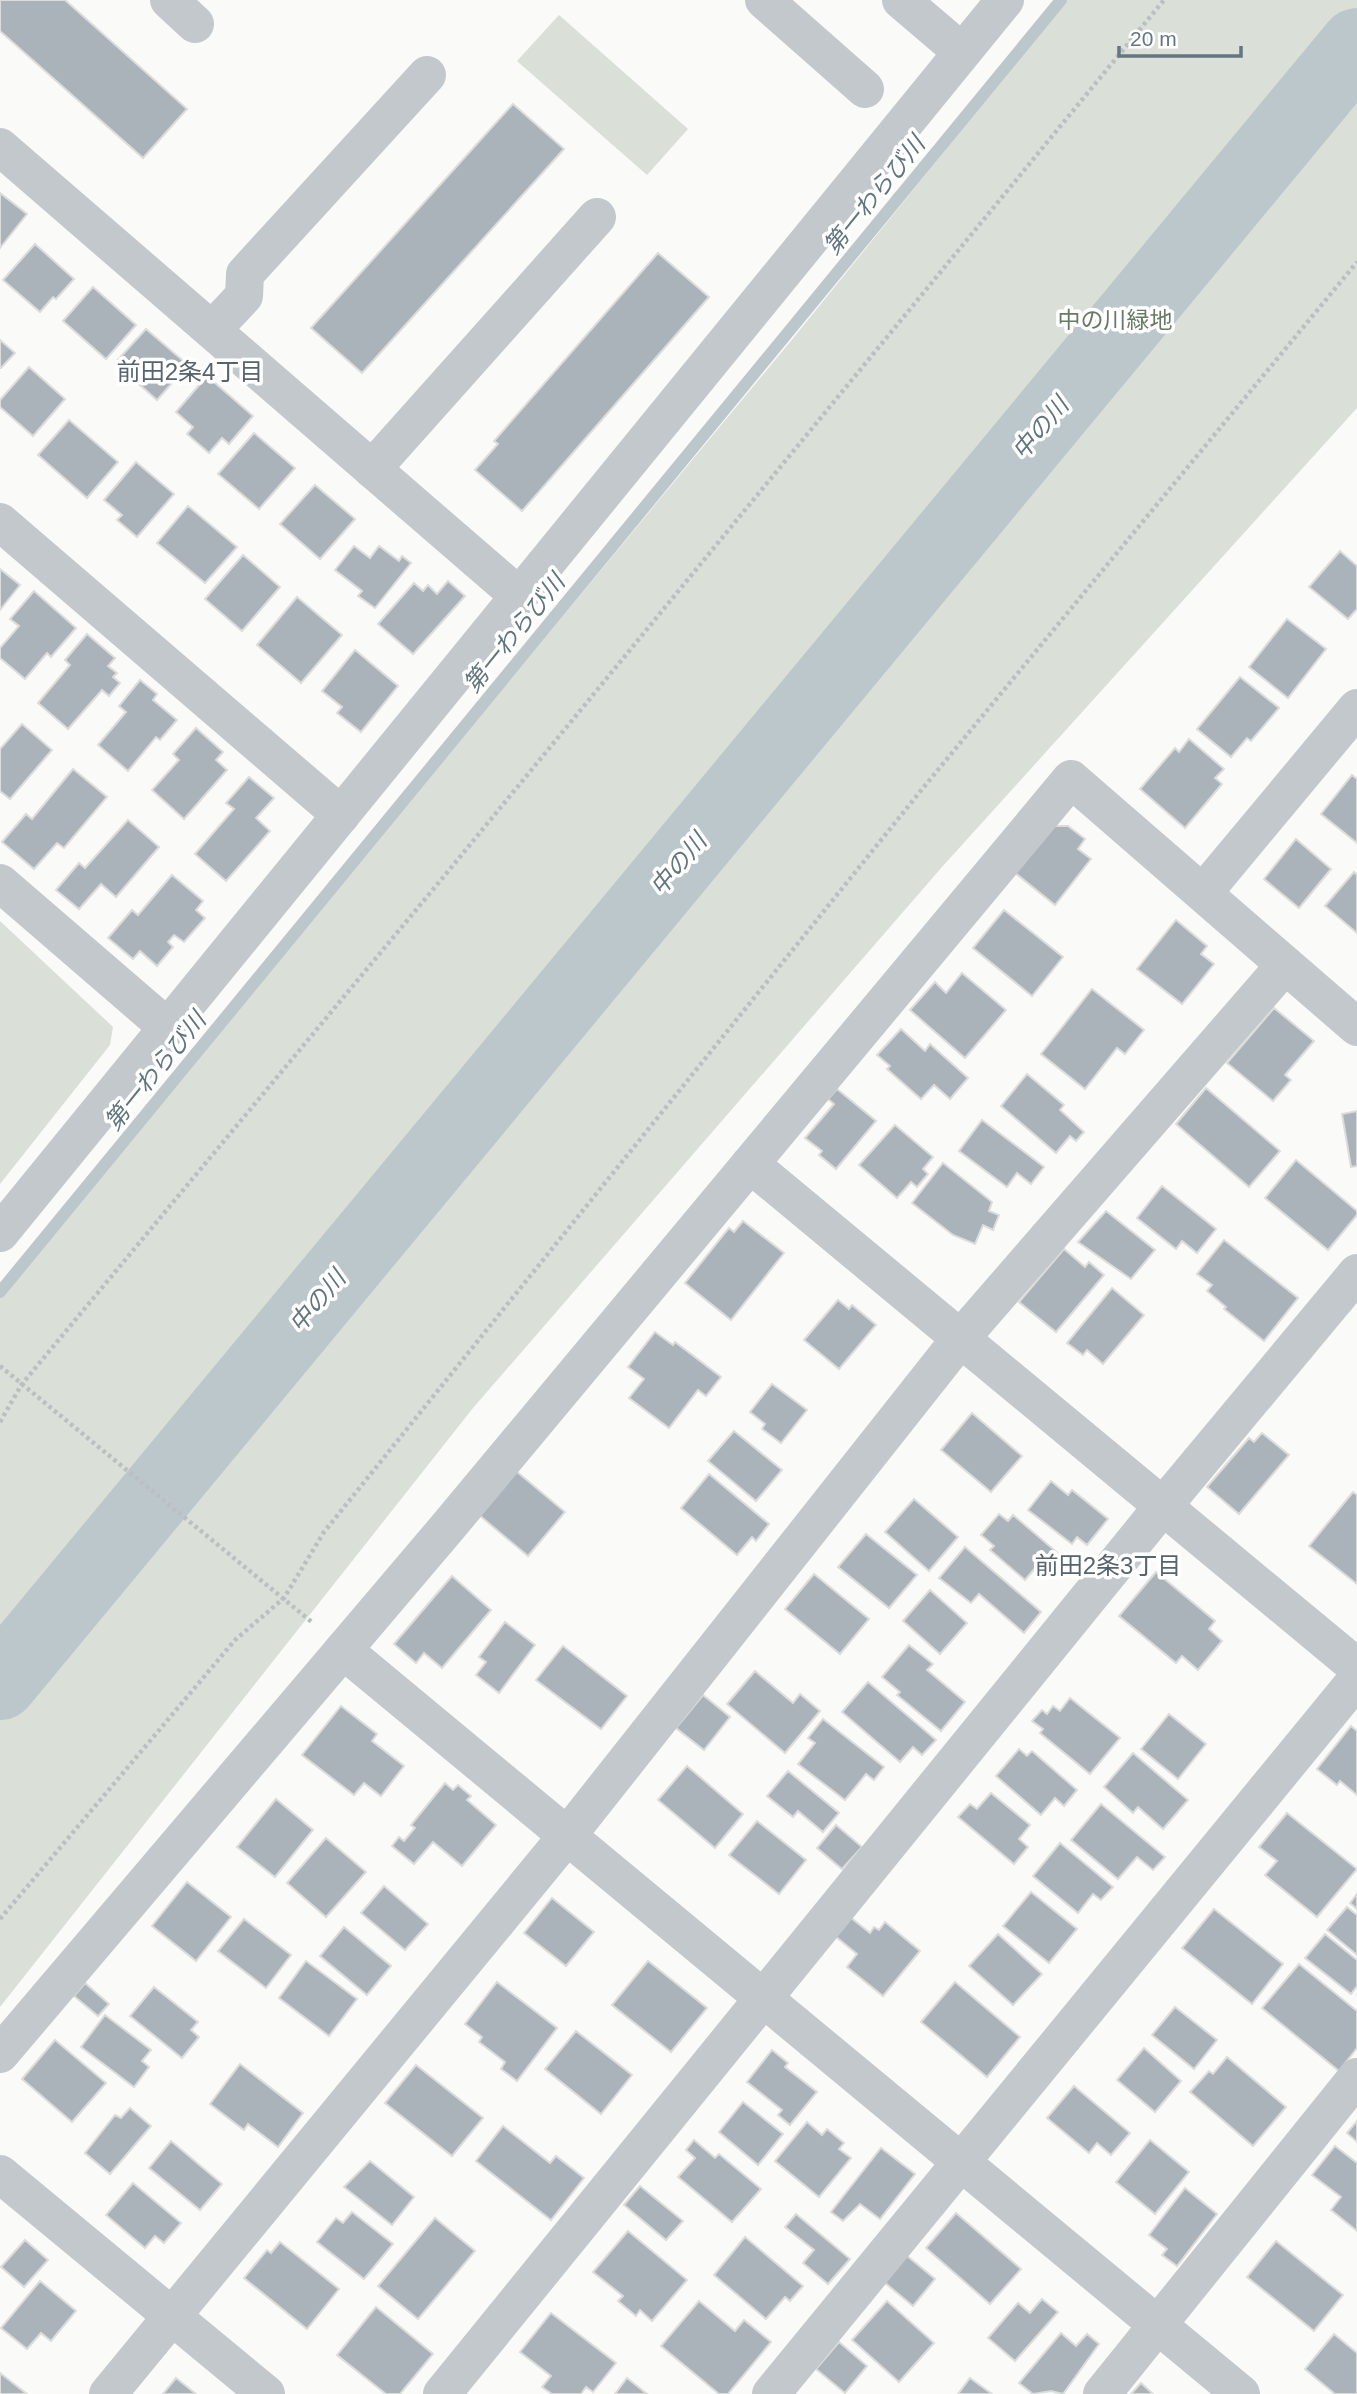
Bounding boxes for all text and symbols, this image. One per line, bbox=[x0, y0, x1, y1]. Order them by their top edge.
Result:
scale bar bbox=[1119, 14, 1242, 58]
text: 20 m bbox=[1130, 27, 1177, 50]
water label: 第一わらび川 bbox=[818, 128, 932, 259]
park label: 中の川緑地 bbox=[1058, 307, 1173, 333]
district label: 前田2条4丁目 bbox=[117, 358, 263, 385]
water label: 中の川 bbox=[1007, 389, 1075, 464]
water label: 第一わらび川 bbox=[458, 566, 572, 697]
water label: 中の川 bbox=[645, 825, 713, 900]
water label: 第一わらび川 bbox=[99, 1004, 213, 1135]
water label: 中の川 bbox=[284, 1262, 352, 1337]
district label: 前田2条3丁目 bbox=[1035, 1552, 1181, 1579]

